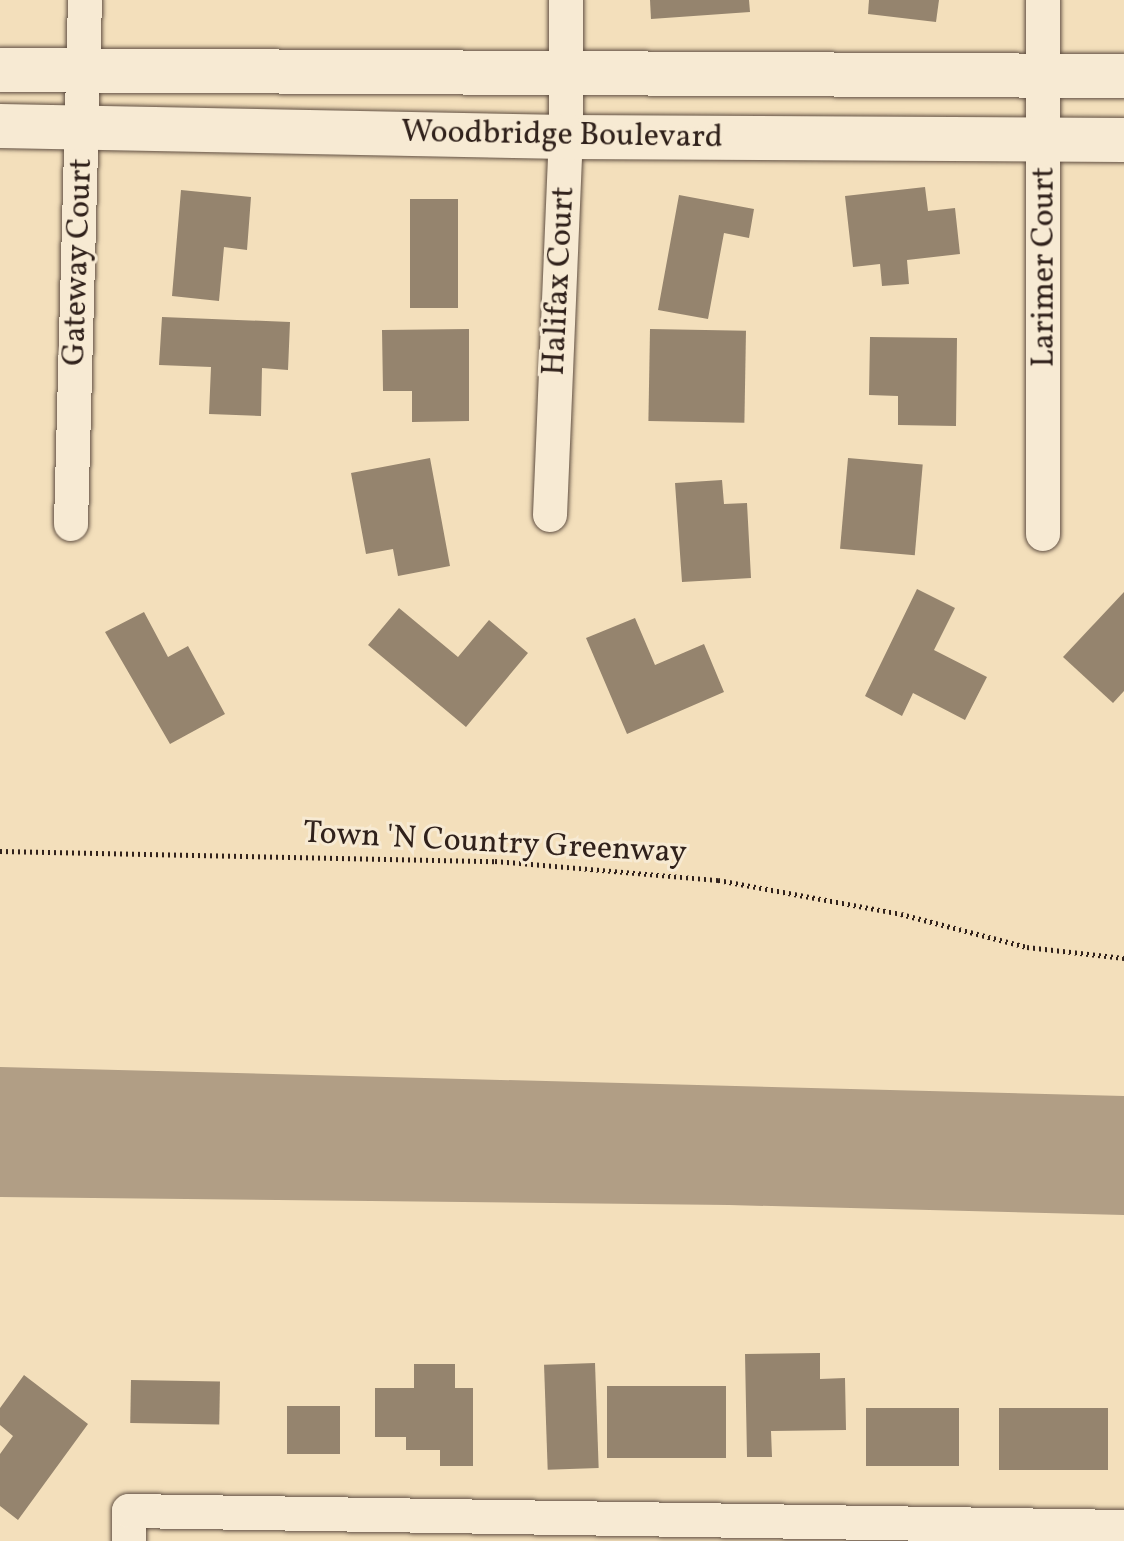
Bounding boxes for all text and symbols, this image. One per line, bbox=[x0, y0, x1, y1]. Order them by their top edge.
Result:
street label: Woodbridge Boulevard bbox=[401, 114, 723, 158]
street label: Gateway Court bbox=[56, 157, 102, 367]
street label: Larimer Court bbox=[1026, 167, 1064, 367]
street label: Halifax Court bbox=[536, 185, 584, 377]
street label: Town 'N Country Greenway bbox=[302, 815, 688, 873]

